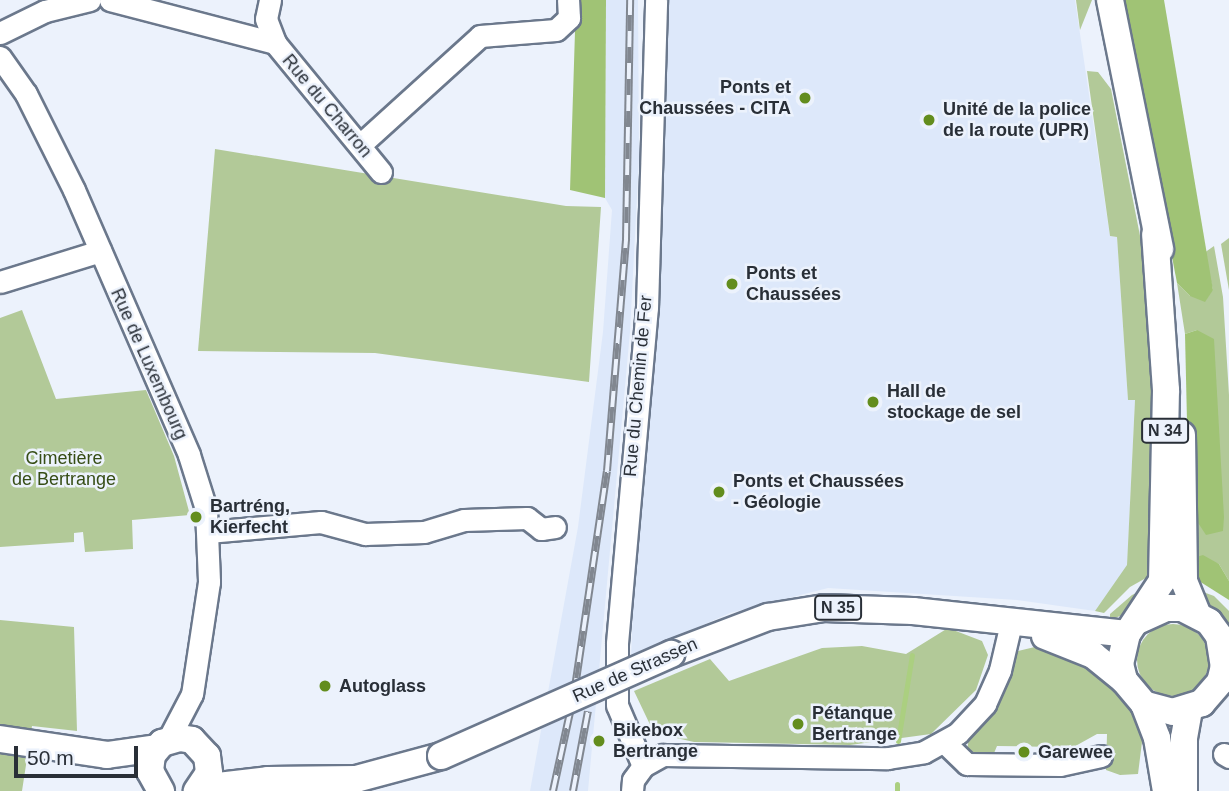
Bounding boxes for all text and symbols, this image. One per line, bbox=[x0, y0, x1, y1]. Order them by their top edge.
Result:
street label: Rue du Charron bbox=[278, 50, 376, 162]
place label: Ponts et Chaussées - CITA bbox=[639, 77, 791, 119]
marker: Ponts et Chaussées - CITA bbox=[797, 90, 813, 106]
place label: Unité de la police de la route (UPR) bbox=[943, 99, 1091, 142]
marker: Unité de la police de la route (UPR) bbox=[921, 112, 937, 128]
place label: Ponts et Chaussées bbox=[746, 263, 841, 306]
marker: Ponts et Chaussées bbox=[724, 276, 740, 292]
street label: Rue de Luxembourg bbox=[106, 285, 192, 443]
street label: Rue du Chemin de Fer bbox=[619, 294, 657, 478]
place label: Hall de stockage de sel bbox=[887, 381, 1021, 424]
marker: Hall de stockage de sel bbox=[865, 394, 881, 410]
road number: N 34 bbox=[1140, 418, 1190, 444]
park label: Cimetière de Bertrange bbox=[12, 448, 116, 490]
place label: Ponts et Chaussées - Géologie bbox=[733, 471, 904, 514]
marker: Ponts et Chaussées - Géologie bbox=[711, 484, 727, 500]
place label: Bartréng, Kierfecht bbox=[210, 496, 290, 538]
marker: Bartréng, Kierfecht bbox=[188, 509, 204, 525]
road number: N 35 bbox=[814, 596, 862, 621]
street label: Rue de Strassen bbox=[569, 633, 701, 707]
place label: Autoglass bbox=[339, 675, 426, 697]
marker: Autoglass bbox=[317, 678, 333, 694]
place label: Pétanque Bertrange bbox=[812, 703, 897, 746]
marker: Pétanque Bertrange bbox=[790, 716, 806, 732]
place label: Bikebox Bertrange bbox=[613, 720, 698, 762]
scale bar bbox=[18, 732, 142, 776]
marker: Bikebox Bertrange bbox=[591, 733, 607, 749]
place label: Garewee bbox=[1038, 741, 1113, 763]
marker: Garewee bbox=[1016, 744, 1032, 760]
text: 50 m bbox=[27, 746, 74, 769]

